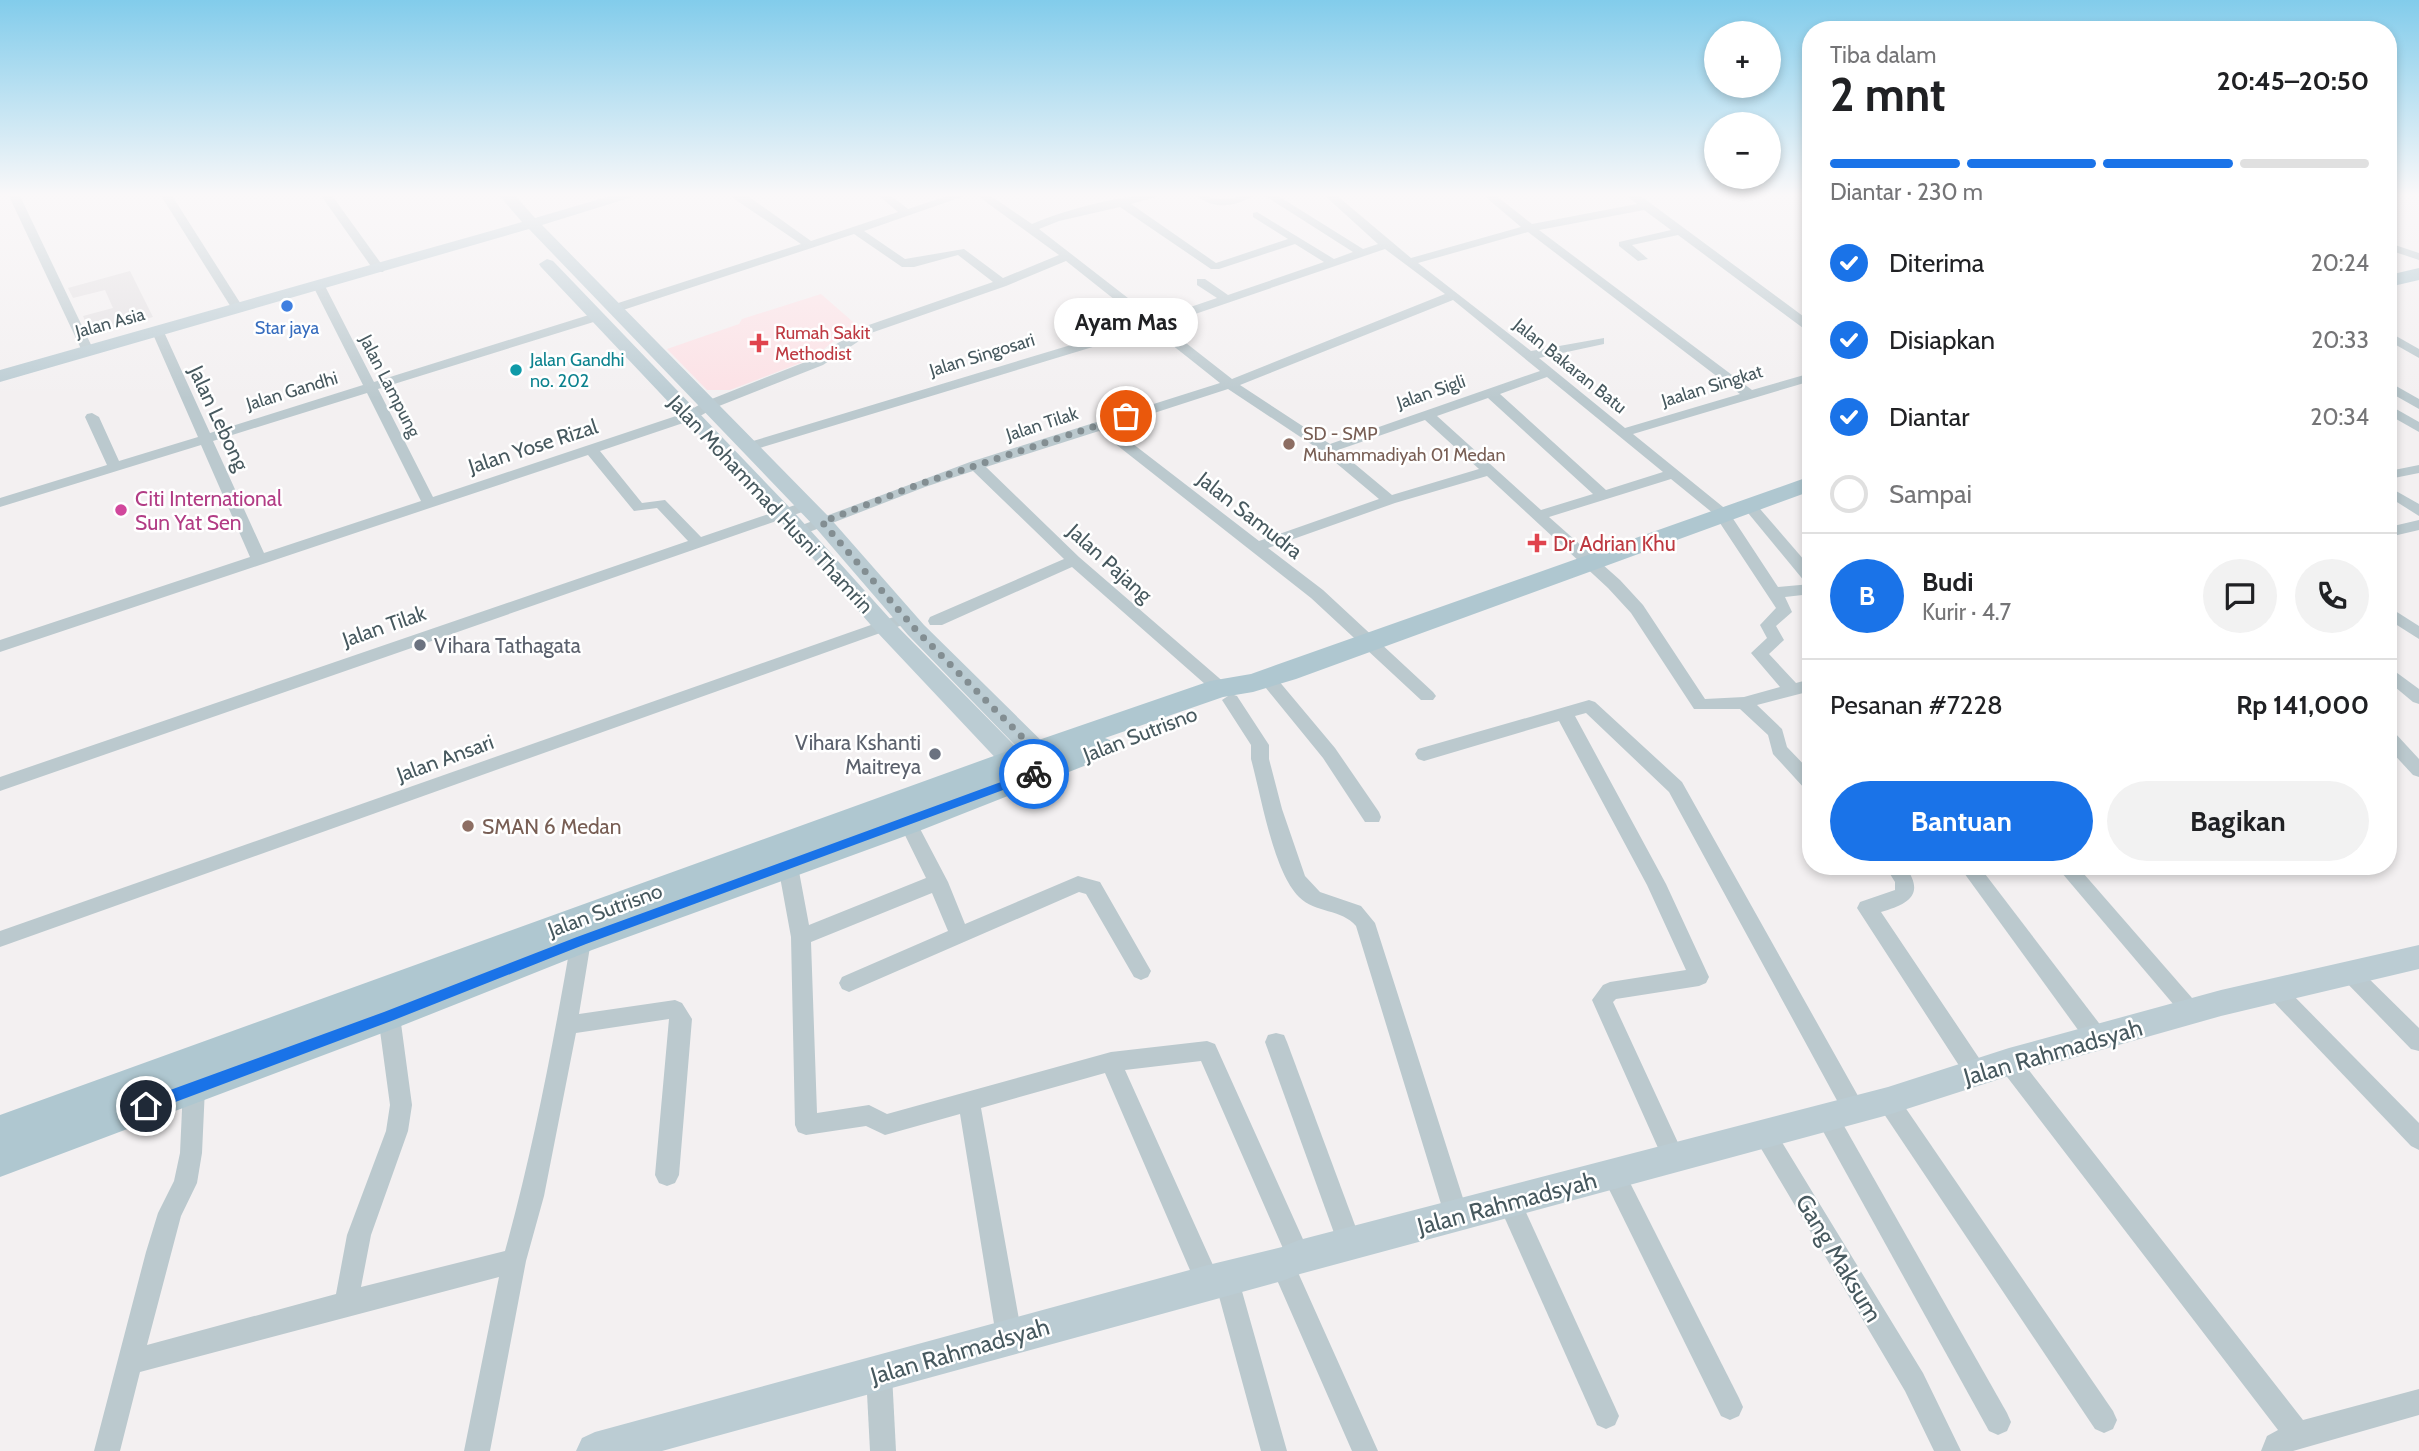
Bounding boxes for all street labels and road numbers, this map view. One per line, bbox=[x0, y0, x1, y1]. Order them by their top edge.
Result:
street label: Jalan Asia bbox=[72, 303, 148, 343]
street label: Jalan Bakaran Batu bbox=[1508, 313, 1631, 418]
street label: Jalan Singosari bbox=[926, 329, 1037, 382]
street label: Jalan Lampung bbox=[354, 330, 426, 442]
street label: Jaalan Singkat bbox=[1658, 360, 1765, 412]
street label: Jalan Lebong bbox=[183, 361, 254, 475]
street label: Jalan Gandhi bbox=[243, 367, 340, 416]
street label: Jalan Sigli bbox=[1393, 370, 1468, 414]
street label: Jalan Mohammad Husni Thamrin bbox=[663, 389, 879, 618]
street label: Jalan Tilak bbox=[1002, 402, 1082, 446]
street label: Jalan Yose Rizal bbox=[464, 413, 601, 479]
street label: Jalan Samudra bbox=[1192, 466, 1308, 564]
street label: Jalan Pajang bbox=[1061, 518, 1158, 609]
street label: Jalan Tilak bbox=[338, 600, 430, 652]
street label: Jalan Sutrisno bbox=[1079, 701, 1201, 768]
street label: Jalan Ansari bbox=[392, 729, 497, 787]
street label: Jalan Sutrisno bbox=[543, 878, 666, 943]
street label: Jalan Rahmadsyah bbox=[1959, 1013, 2146, 1092]
street label: Jalan Rahmadsyah bbox=[1413, 1165, 1600, 1241]
street label: Gang Maksum bbox=[1790, 1189, 1888, 1327]
street label: Jalan Rahmadsyah bbox=[866, 1312, 1053, 1391]

